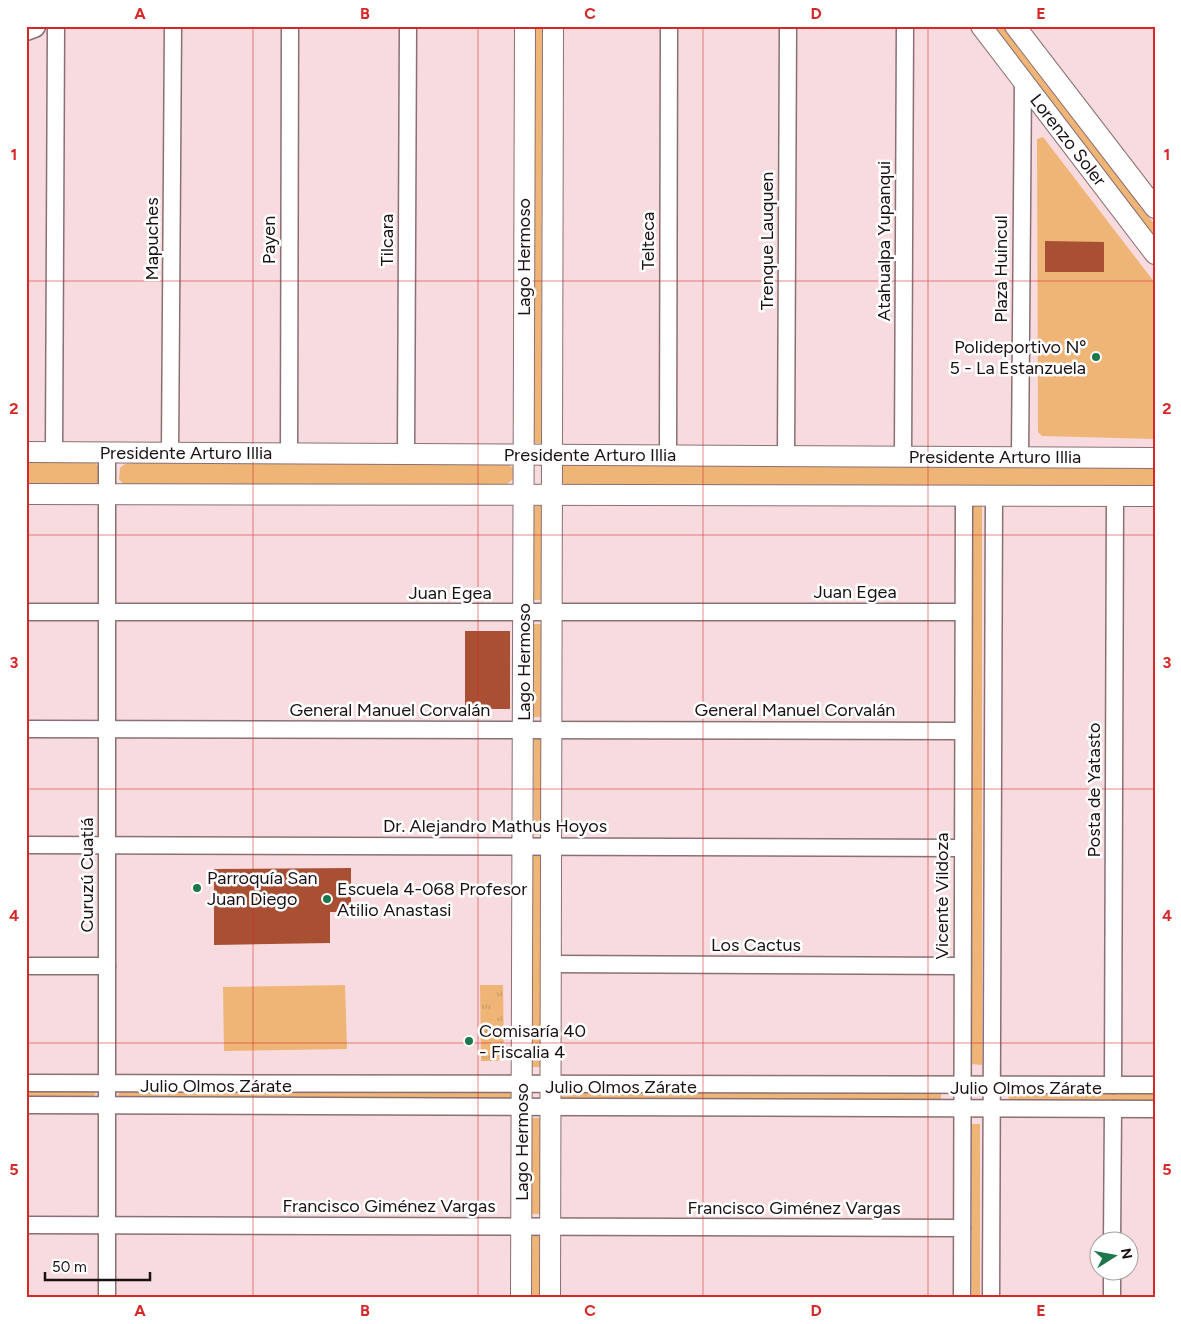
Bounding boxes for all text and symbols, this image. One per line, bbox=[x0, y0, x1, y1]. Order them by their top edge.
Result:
text: A bbox=[134, 4, 146, 23]
text: B bbox=[360, 4, 370, 23]
text: C bbox=[584, 4, 596, 23]
text: D bbox=[810, 4, 822, 23]
text: E bbox=[1036, 4, 1046, 23]
street label: Lorenzo Soler bbox=[1025, 90, 1111, 190]
text: 1 bbox=[11, 145, 17, 164]
text: 1 bbox=[1164, 145, 1170, 164]
street label: Atahualpa Yupanqui bbox=[873, 161, 895, 321]
street label: Trenque Lauquen bbox=[756, 172, 778, 310]
street label: Mapuches bbox=[141, 197, 163, 281]
street label: Lago Hermoso bbox=[513, 198, 535, 316]
street label: Telteca bbox=[637, 212, 659, 270]
street label: Tilcara bbox=[376, 214, 398, 266]
street label: Plaza Huincul bbox=[990, 215, 1012, 323]
street label: Payen bbox=[258, 216, 280, 264]
place label: Polideportivo Nº 5 - La Estanzuela bbox=[949, 336, 1086, 379]
marker: Polideportivo Nº 5 - La Estanzuela bbox=[1090, 351, 1102, 363]
text: 2 bbox=[9, 399, 19, 418]
text: 2 bbox=[1162, 399, 1172, 418]
street label: Presidente Arturo Illia bbox=[100, 442, 272, 464]
street label: Presidente Arturo Illia bbox=[504, 444, 676, 466]
street label: Presidente Arturo Illia bbox=[909, 446, 1081, 468]
street label: Juan Egea bbox=[813, 581, 897, 603]
street label: Juan Egea bbox=[408, 582, 492, 604]
street label: Lago Hermoso bbox=[513, 603, 535, 721]
text: 3 bbox=[10, 653, 19, 672]
text: 3 bbox=[1163, 653, 1172, 672]
street label: General Manuel Corvalán bbox=[290, 699, 490, 721]
street label: General Manuel Corvalán bbox=[695, 699, 895, 721]
street label: Posta de Yatasto bbox=[1083, 723, 1105, 857]
street label: Dr. Alejandro Mathus Hoyos bbox=[383, 815, 607, 837]
street label: Curuzú Cuatiá bbox=[76, 818, 98, 932]
street label: Vicente Vildoza bbox=[931, 833, 953, 959]
place label: Parroquía San Juan Diego bbox=[207, 867, 318, 910]
place label: Escuela 4-068 Profesor Atilio Anastasi bbox=[337, 878, 527, 921]
marker: Parroquía San Juan Diego bbox=[191, 882, 203, 894]
marker: Escuela 4-068 Profesor Atilio Anastasi bbox=[321, 893, 333, 905]
text: 4 bbox=[9, 906, 19, 925]
text: 4 bbox=[1162, 906, 1172, 925]
street label: Los Cactus bbox=[711, 934, 801, 956]
place label: Comisaría 40 - Fiscalia 4 bbox=[479, 1020, 586, 1063]
marker: Comisaría 40 - Fiscalia 4 bbox=[463, 1035, 475, 1047]
street label: Julio Olmos Zárate bbox=[140, 1075, 292, 1097]
street label: Julio Olmos Zárate bbox=[545, 1076, 697, 1098]
street label: Julio Olmos Zárate bbox=[950, 1077, 1102, 1099]
street label: Lago Hermoso bbox=[511, 1083, 533, 1201]
text: 5 bbox=[9, 1160, 19, 1179]
text: 5 bbox=[1162, 1160, 1172, 1179]
street label: Francisco Giménez Vargas bbox=[282, 1195, 496, 1217]
street label: Francisco Giménez Vargas bbox=[687, 1197, 901, 1219]
north arrow bbox=[1088, 1232, 1138, 1282]
text: N bbox=[1117, 1247, 1136, 1261]
scale bar bbox=[45, 1249, 150, 1281]
text: 50 m bbox=[52, 1258, 87, 1276]
text: A bbox=[134, 1301, 146, 1320]
text: B bbox=[360, 1301, 370, 1320]
text: C bbox=[584, 1301, 596, 1320]
text: D bbox=[810, 1301, 822, 1320]
text: E bbox=[1036, 1301, 1046, 1320]

